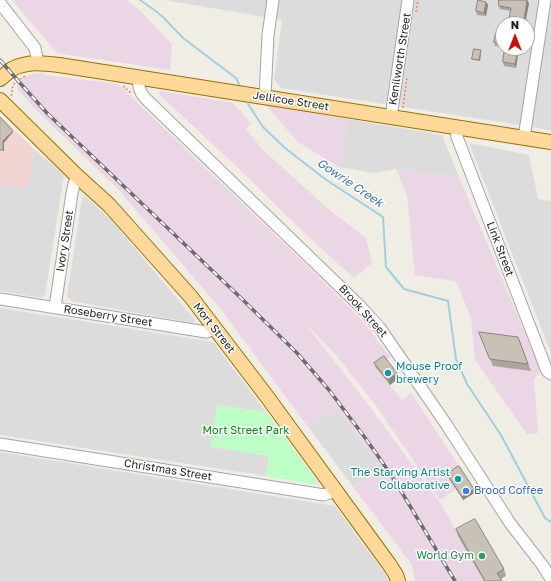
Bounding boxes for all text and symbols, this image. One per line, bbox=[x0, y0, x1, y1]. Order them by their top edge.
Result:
street label: Kenilworth Street bbox=[386, 12, 414, 106]
north arrow bbox=[495, 16, 535, 56]
text: N bbox=[511, 18, 519, 31]
street label: Jellicoe Street bbox=[252, 88, 330, 114]
water label: Gowrie Creek bbox=[314, 156, 386, 210]
street label: Ivory Street bbox=[54, 209, 76, 273]
street label: Link Street bbox=[484, 220, 516, 278]
street label: Brook Street bbox=[336, 282, 390, 340]
street label: Mort Street bbox=[190, 300, 238, 356]
street label: Roseberry Street bbox=[63, 302, 153, 330]
place label: Mouse Proof brewery bbox=[396, 360, 462, 386]
marker: Mouse Proof brewery bbox=[383, 368, 393, 378]
park label: Mort Street Park bbox=[203, 424, 289, 438]
street label: Christmas Street bbox=[123, 457, 213, 483]
place label: The Starving Artist Collaborative bbox=[350, 466, 450, 492]
marker: The Starving Artist Collaborative bbox=[453, 474, 463, 484]
place label: Brood Coffee bbox=[474, 484, 543, 498]
marker: Brood Coffee bbox=[461, 486, 471, 496]
place label: World Gym bbox=[416, 549, 474, 563]
marker: World Gym bbox=[477, 551, 487, 561]

